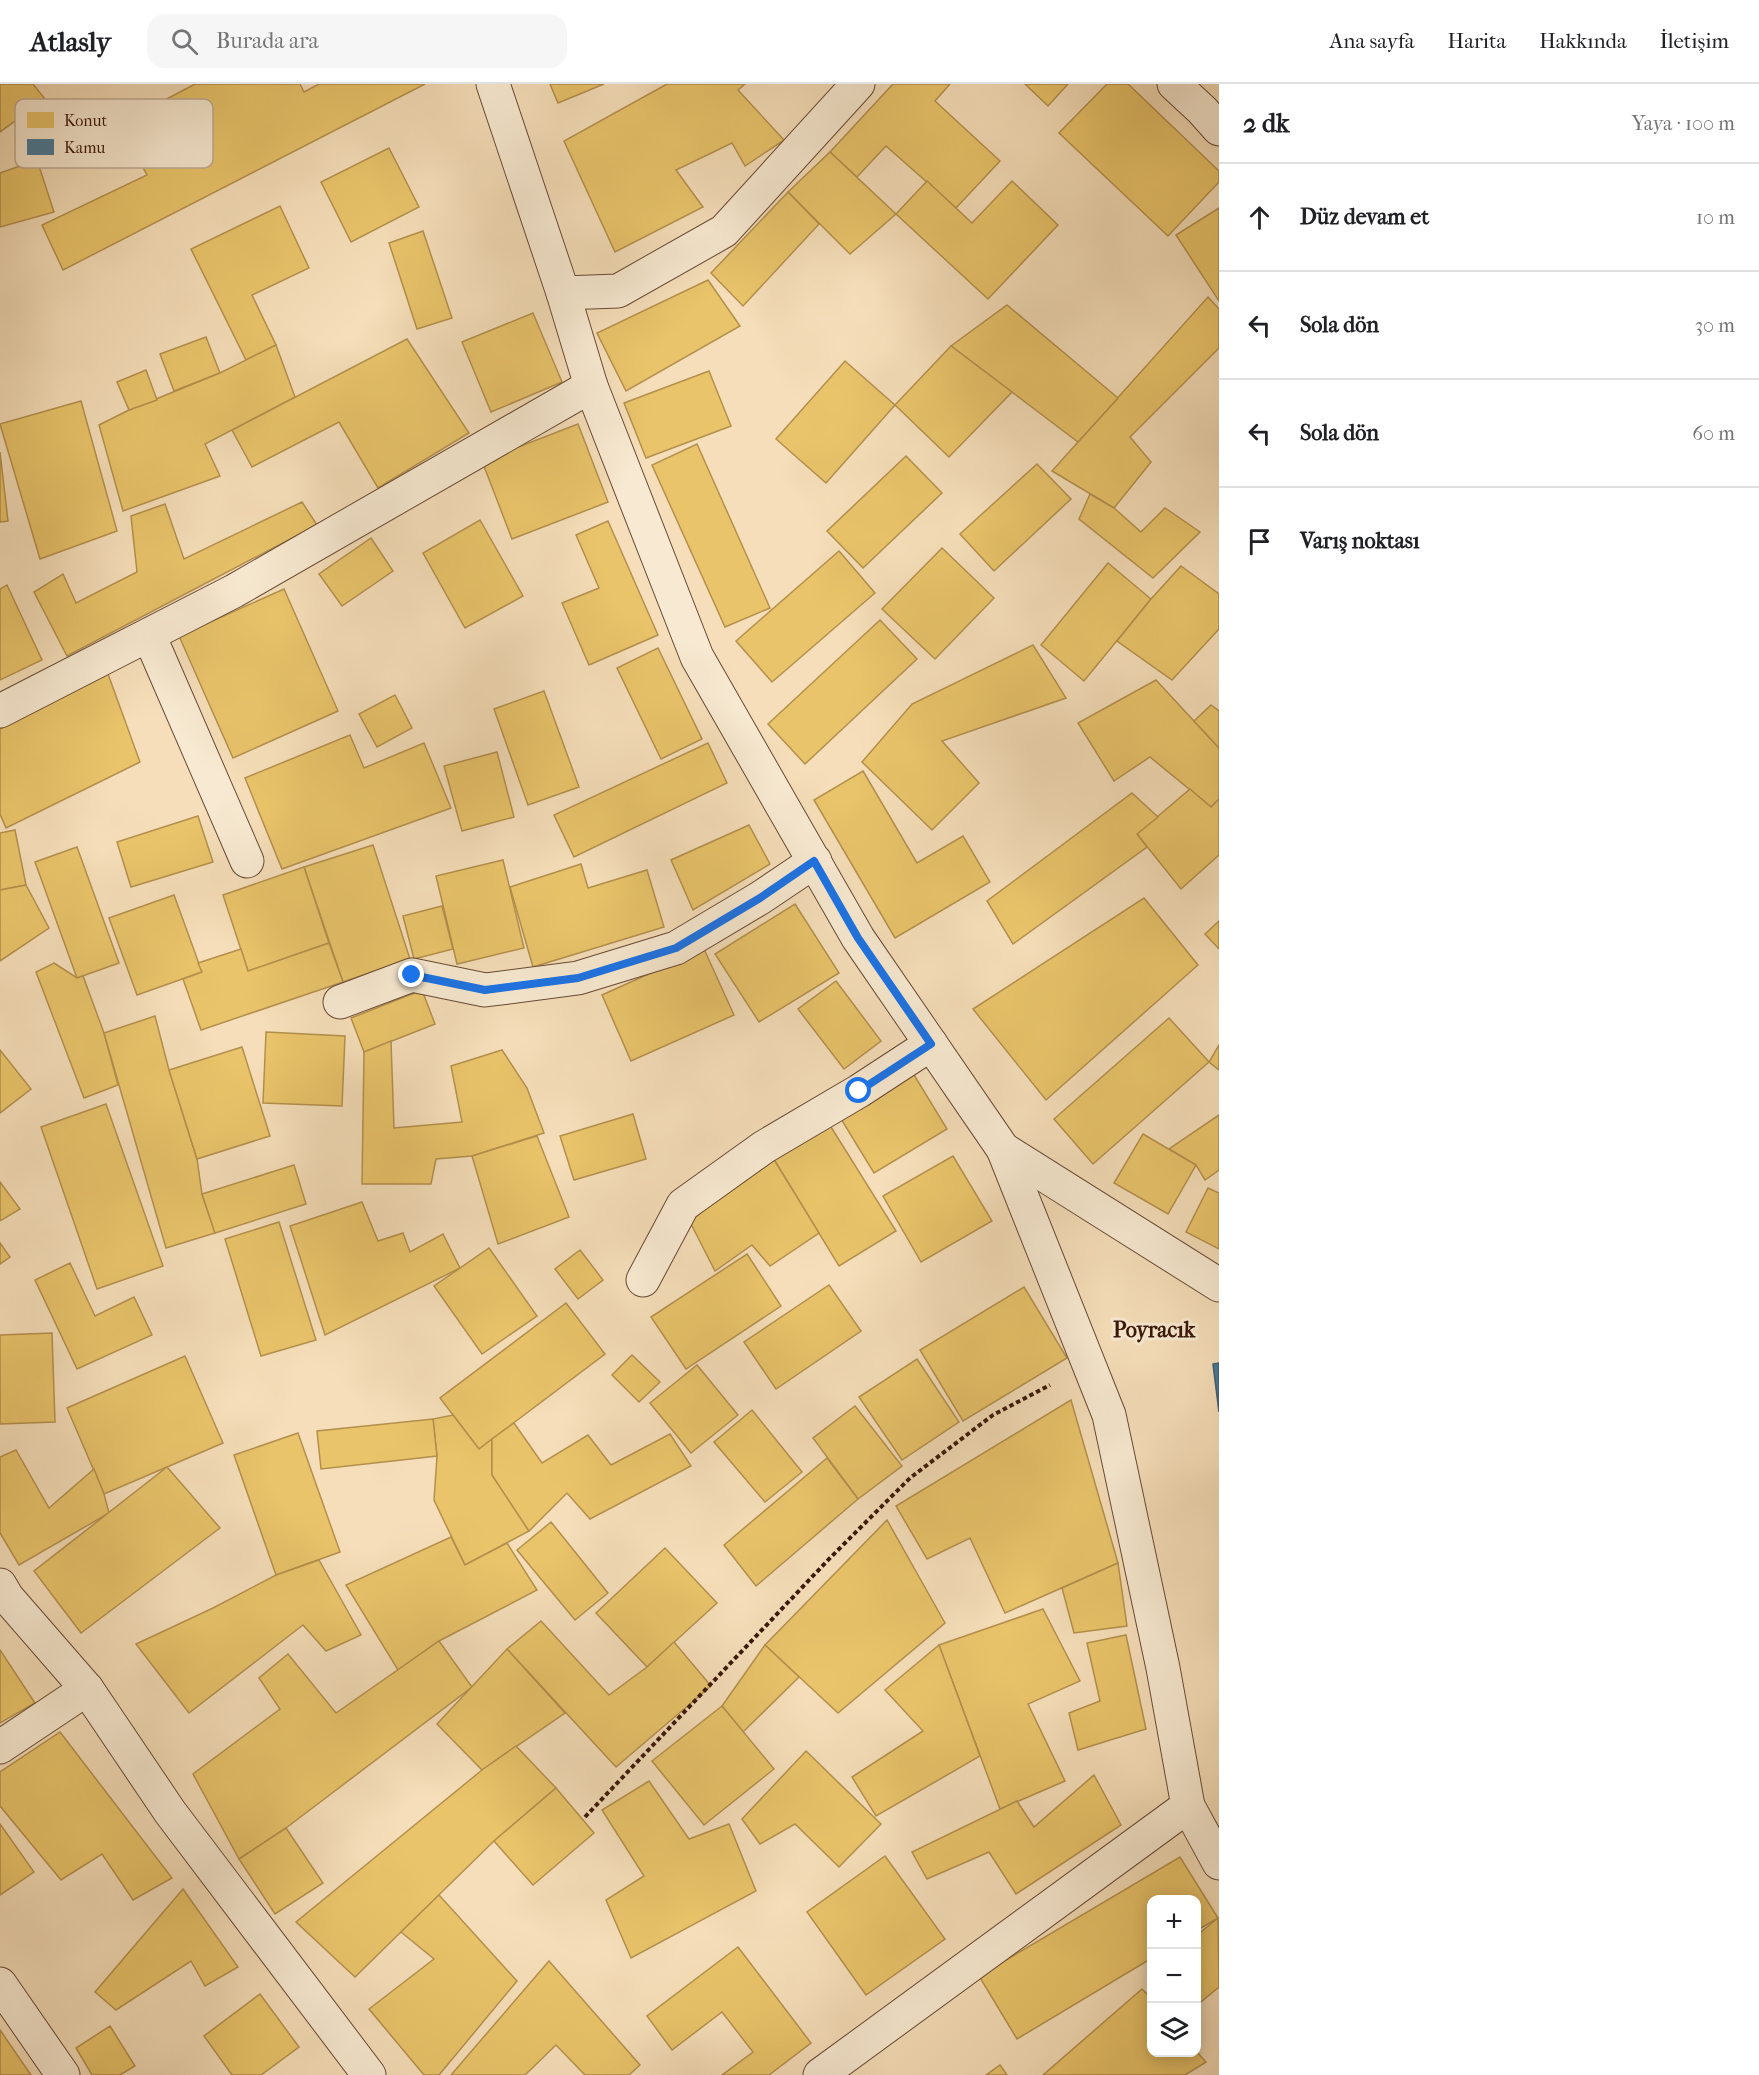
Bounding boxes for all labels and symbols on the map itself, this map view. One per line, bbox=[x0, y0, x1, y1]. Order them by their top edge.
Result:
legend bbox=[15, 99, 213, 168]
text: Konut bbox=[64, 111, 107, 130]
text: Kamu bbox=[64, 138, 105, 157]
route end bbox=[398, 961, 424, 987]
route start bbox=[845, 1077, 871, 1103]
district label: Poyracık bbox=[1113, 1317, 1196, 1343]

